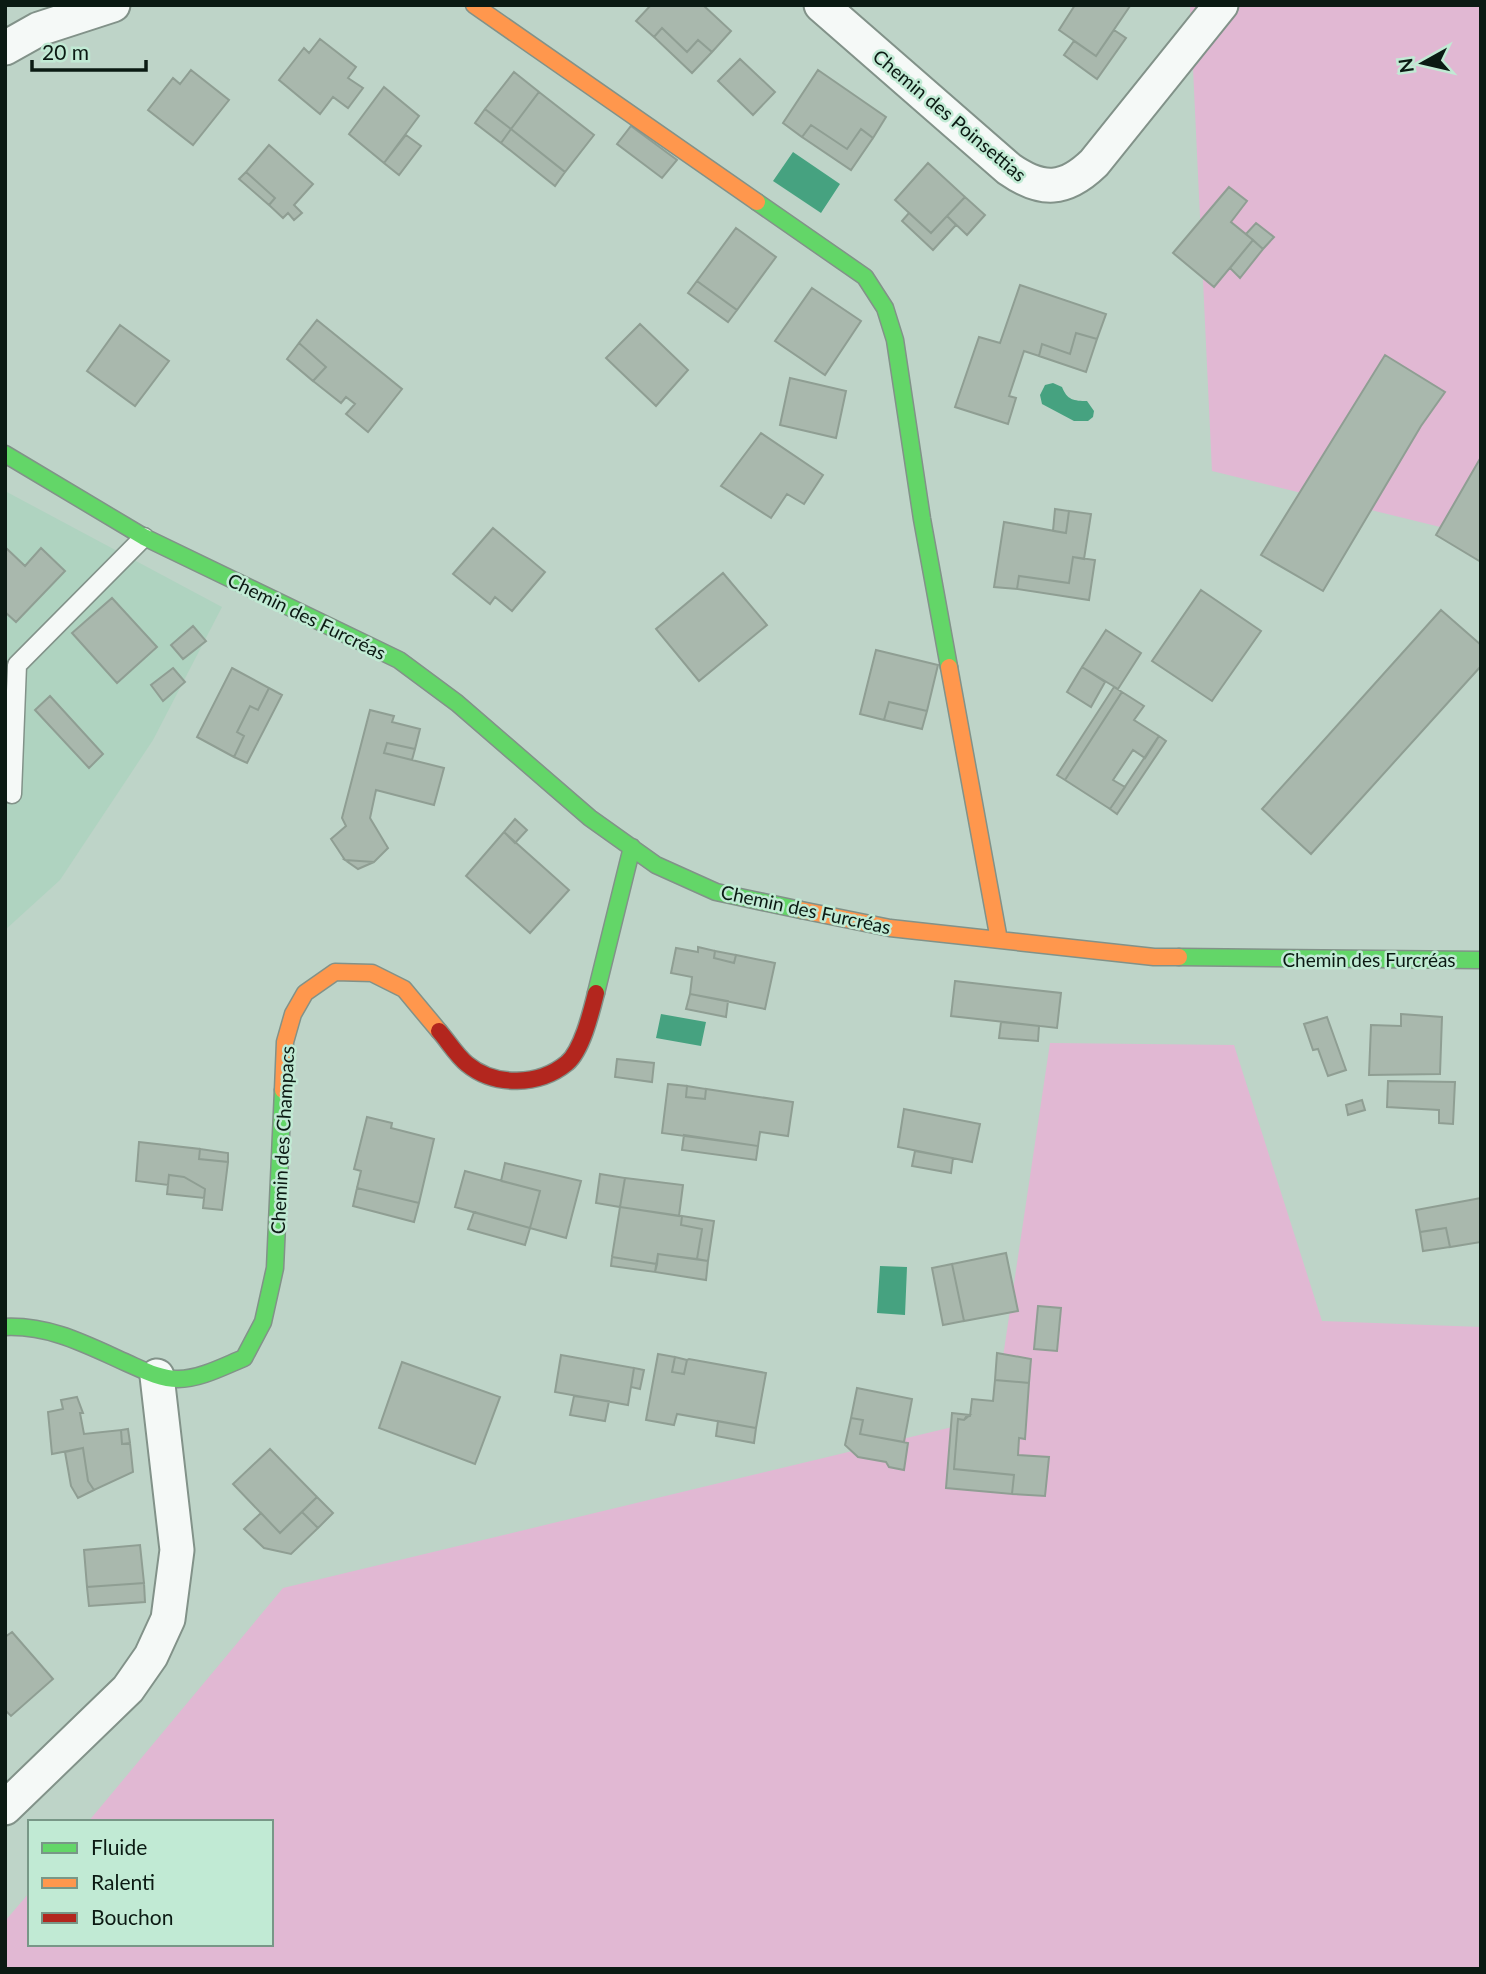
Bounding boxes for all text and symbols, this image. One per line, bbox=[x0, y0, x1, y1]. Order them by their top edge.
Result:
scale bar bbox=[32, 28, 145, 72]
north arrow bbox=[1388, 28, 1458, 98]
text: 20 m bbox=[42, 39, 89, 64]
street label: Chemin des Poinsettias bbox=[869, 44, 1031, 186]
text: N bbox=[1393, 57, 1418, 74]
street label: Chemin des Furcréas bbox=[224, 568, 390, 664]
street label: Chemin des Furcréas bbox=[719, 880, 893, 938]
street label: Chemin des Furcréas bbox=[1282, 948, 1456, 971]
street label: Chemin des Champacs bbox=[266, 1045, 298, 1235]
legend bbox=[28, 1820, 273, 1946]
text: Fluide bbox=[91, 1834, 147, 1859]
text: Ralenti bbox=[91, 1869, 155, 1894]
text: Bouchon bbox=[91, 1904, 173, 1929]

